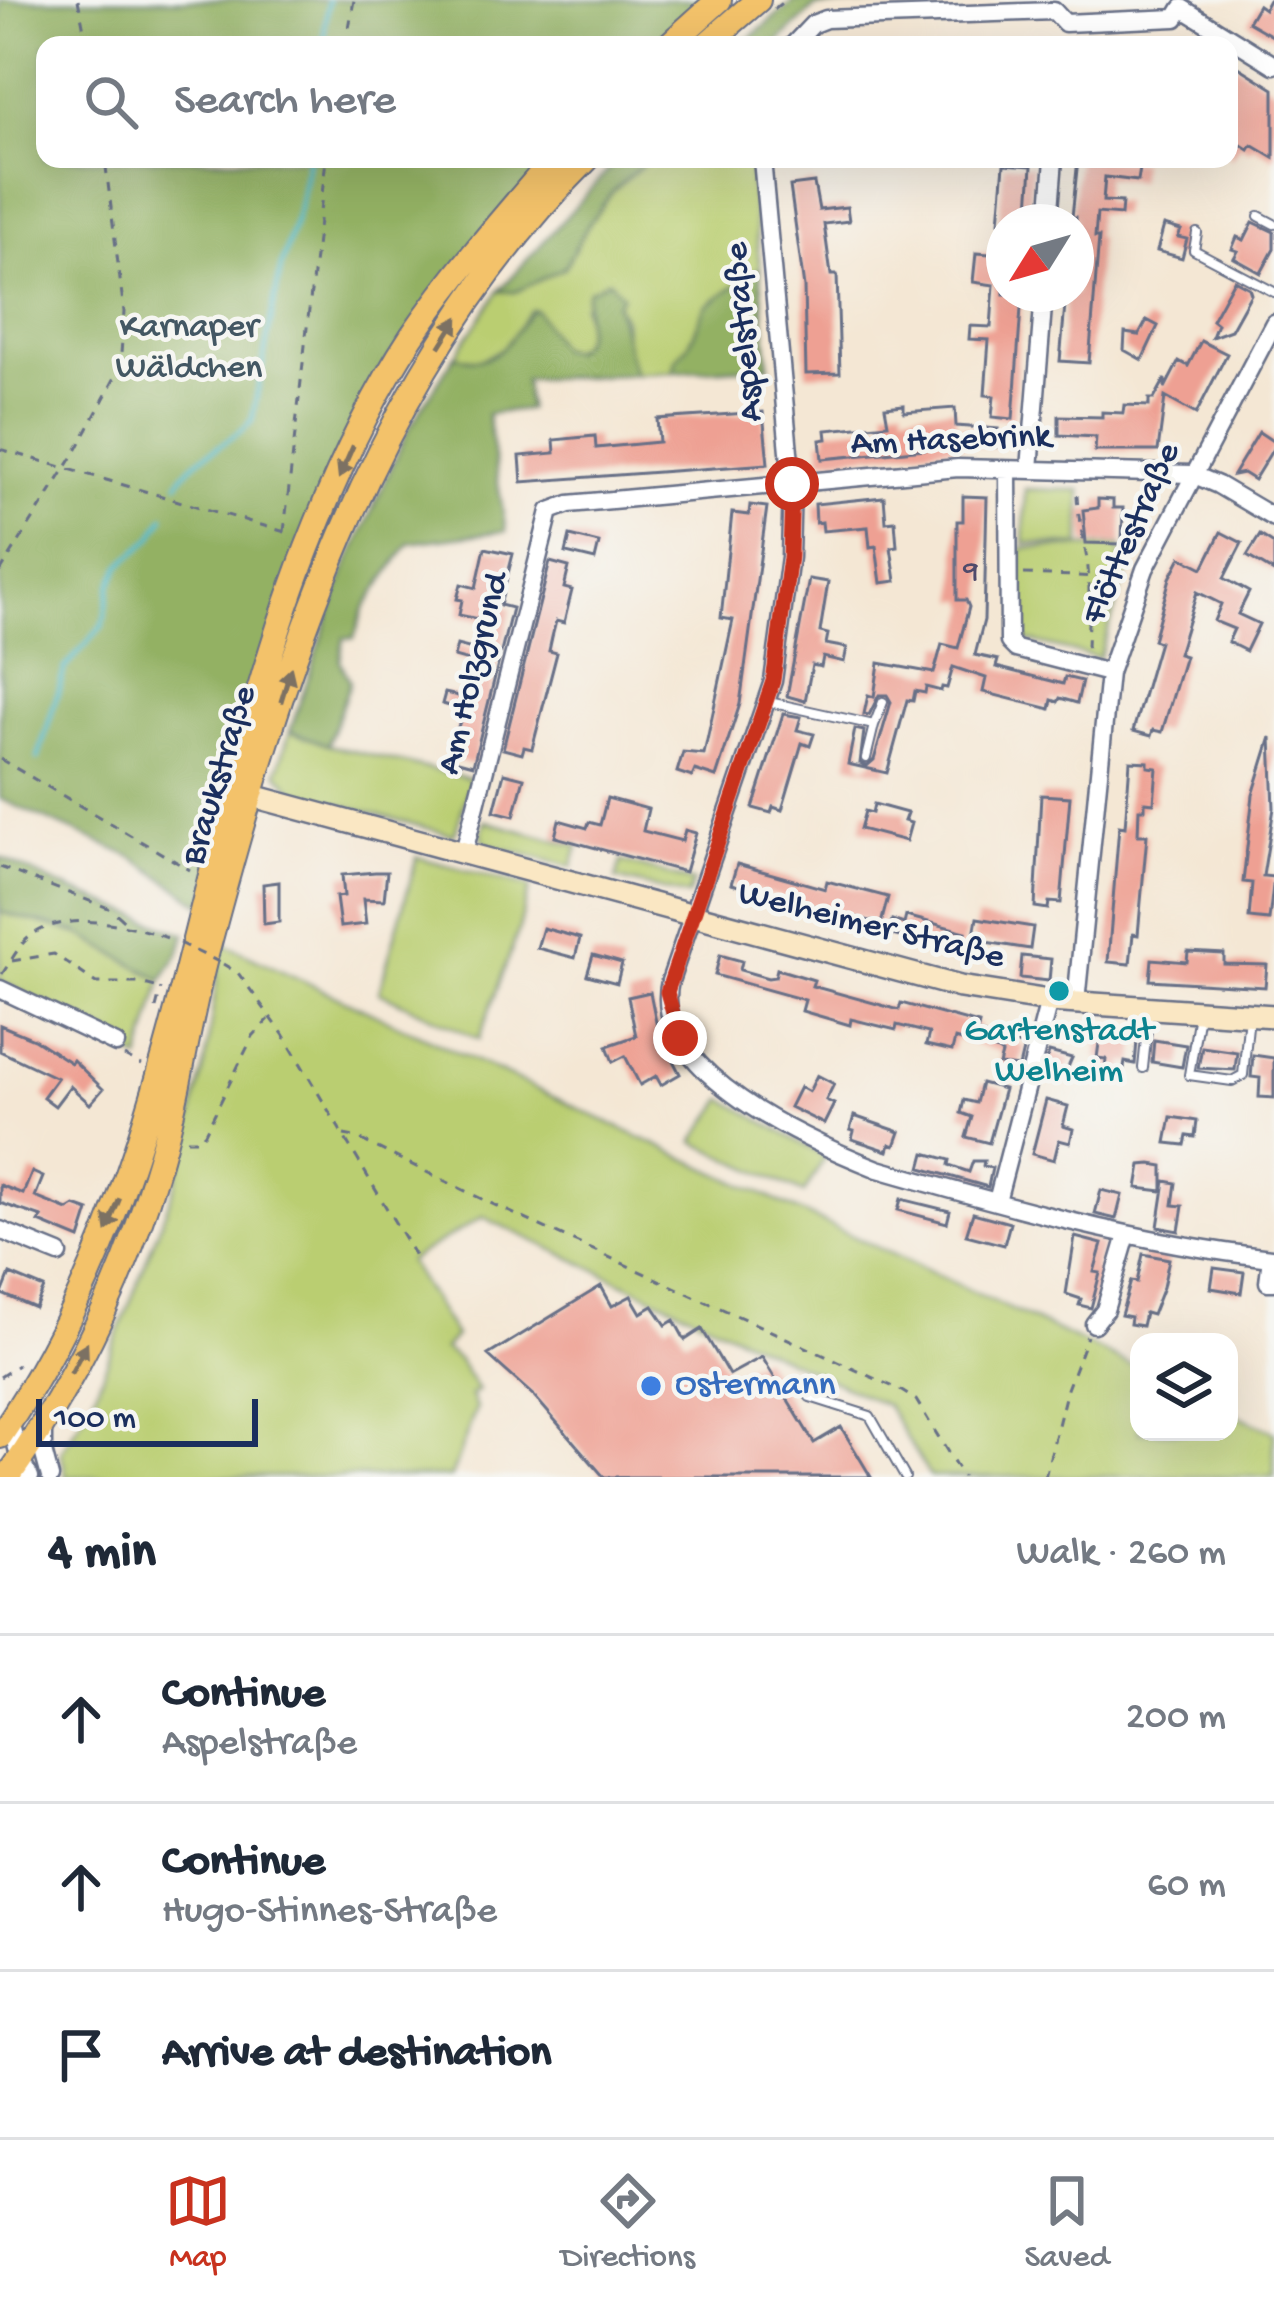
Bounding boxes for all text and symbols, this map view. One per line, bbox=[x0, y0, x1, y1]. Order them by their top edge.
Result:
search box bbox=[36, 36, 1238, 168]
icon: search bbox=[78, 69, 144, 135]
text: Search here bbox=[174, 76, 396, 129]
north arrow bbox=[986, 204, 1094, 312]
street label: Aspelstraße bbox=[717, 240, 775, 423]
park label: Karnaper Wäldchen bbox=[116, 307, 262, 391]
one-way arrow bbox=[437, 316, 459, 349]
street label: Am Hasebrink bbox=[850, 417, 1055, 467]
street label: Flöttestraße bbox=[1073, 436, 1192, 632]
one-way arrow bbox=[335, 445, 355, 480]
route start bbox=[765, 457, 819, 511]
house number: 9 bbox=[962, 555, 979, 590]
street label: Am Holzgrund bbox=[429, 566, 522, 779]
one-way arrow bbox=[278, 666, 296, 703]
street label: Braukstraße bbox=[173, 681, 269, 872]
street label: Welheimer Straße bbox=[733, 873, 1009, 981]
marker: Gartenstadt Welheim bbox=[1046, 978, 1072, 1004]
route end bbox=[653, 1011, 707, 1065]
place label: Gartenstadt Welheim bbox=[964, 1011, 1157, 1095]
one-way arrow bbox=[102, 1197, 121, 1233]
map controls bbox=[1130, 1333, 1238, 1441]
button: layers bbox=[1130, 1333, 1238, 1441]
one-way arrow bbox=[68, 1341, 89, 1376]
place label: Ostermann bbox=[675, 1365, 836, 1408]
marker: Ostermann bbox=[638, 1373, 664, 1399]
scale bar bbox=[36, 1393, 258, 1446]
text: 100 m bbox=[54, 1401, 136, 1439]
text: 4 min bbox=[48, 1525, 156, 1585]
text: Walk · 260 m bbox=[1017, 1532, 1226, 1578]
text: Continue bbox=[162, 1669, 325, 1722]
icon: ahead bbox=[48, 1686, 114, 1752]
text: 200 m bbox=[1126, 1696, 1226, 1742]
text: Aspelstraße bbox=[162, 1722, 357, 1768]
text: Continue bbox=[162, 1837, 325, 1890]
icon: ahead bbox=[48, 1854, 114, 1920]
text: 60 m bbox=[1147, 1864, 1226, 1910]
text: Hugo-Stinnes-Straße bbox=[162, 1890, 497, 1936]
icon: arrive bbox=[48, 2022, 114, 2088]
text: Arrive at destination bbox=[162, 2028, 551, 2081]
tab: Map bbox=[165, 2168, 231, 2278]
tab: Directions bbox=[561, 2168, 695, 2278]
tab: Saved bbox=[1025, 2168, 1109, 2278]

